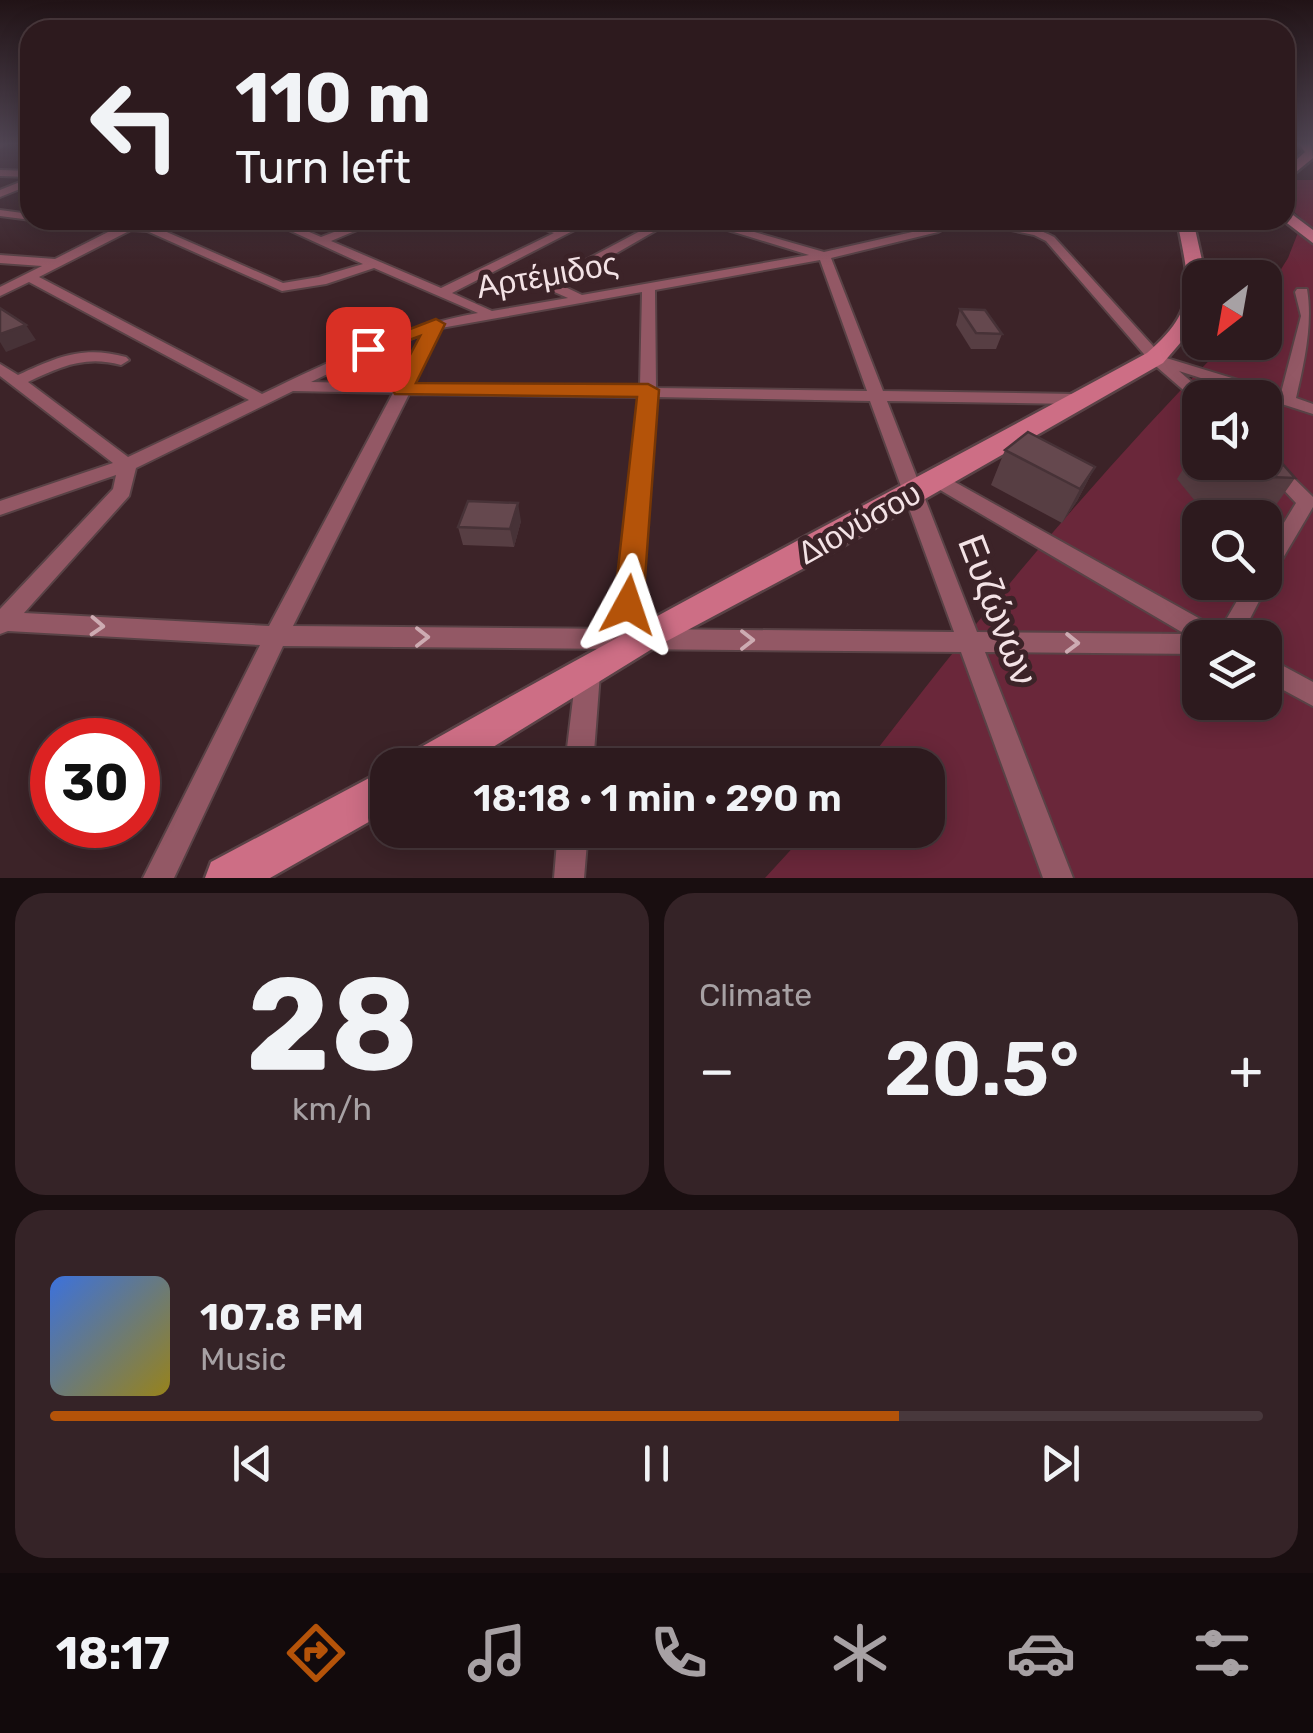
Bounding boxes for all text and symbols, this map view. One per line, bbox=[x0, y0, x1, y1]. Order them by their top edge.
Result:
text: 110 m bbox=[235, 57, 431, 140]
icon: left bbox=[70, 60, 200, 190]
text: Turn left bbox=[235, 141, 411, 194]
street label: Αρτέμιδος bbox=[473, 244, 621, 306]
north arrow bbox=[1182, 260, 1282, 360]
map controls bbox=[1182, 260, 1282, 720]
pin bbox=[326, 307, 411, 392]
icon: arrive bbox=[341, 322, 396, 377]
button: sound bbox=[1182, 380, 1282, 480]
street label: Διονύσου bbox=[791, 474, 927, 572]
button: search bbox=[1182, 500, 1282, 600]
street label: Ευζώνων bbox=[948, 528, 1048, 692]
position arrow bbox=[576, 553, 680, 657]
one-way arrow bbox=[90, 615, 106, 636]
button: layers bbox=[1182, 620, 1282, 720]
one-way arrow bbox=[416, 626, 431, 648]
one-way arrow bbox=[740, 629, 756, 650]
one-way arrow bbox=[1065, 632, 1081, 653]
speed limit sign: 30 bbox=[30, 718, 160, 848]
text: 18:18 · 1 min · 290 m bbox=[473, 775, 842, 821]
text: 28 bbox=[246, 947, 418, 1102]
text: Climate bbox=[699, 976, 812, 1014]
text: 20.5° bbox=[884, 1025, 1079, 1114]
text: − bbox=[699, 1038, 735, 1103]
text: + bbox=[1229, 1038, 1263, 1103]
text: km/h bbox=[292, 1090, 372, 1128]
text: 107.8 FM bbox=[200, 1294, 364, 1340]
text: Music bbox=[200, 1340, 286, 1378]
icon: previous bbox=[225, 1436, 280, 1491]
icon: pause bbox=[629, 1436, 684, 1491]
icon: next bbox=[1033, 1436, 1088, 1491]
icon: directions bbox=[281, 1618, 351, 1688]
icon: music bbox=[462, 1618, 532, 1688]
icon: phone bbox=[644, 1618, 714, 1688]
icon: climate bbox=[825, 1618, 895, 1688]
icon: car bbox=[1006, 1618, 1076, 1688]
icon: filters bbox=[1187, 1618, 1257, 1688]
text: 18:17 bbox=[56, 1627, 170, 1680]

